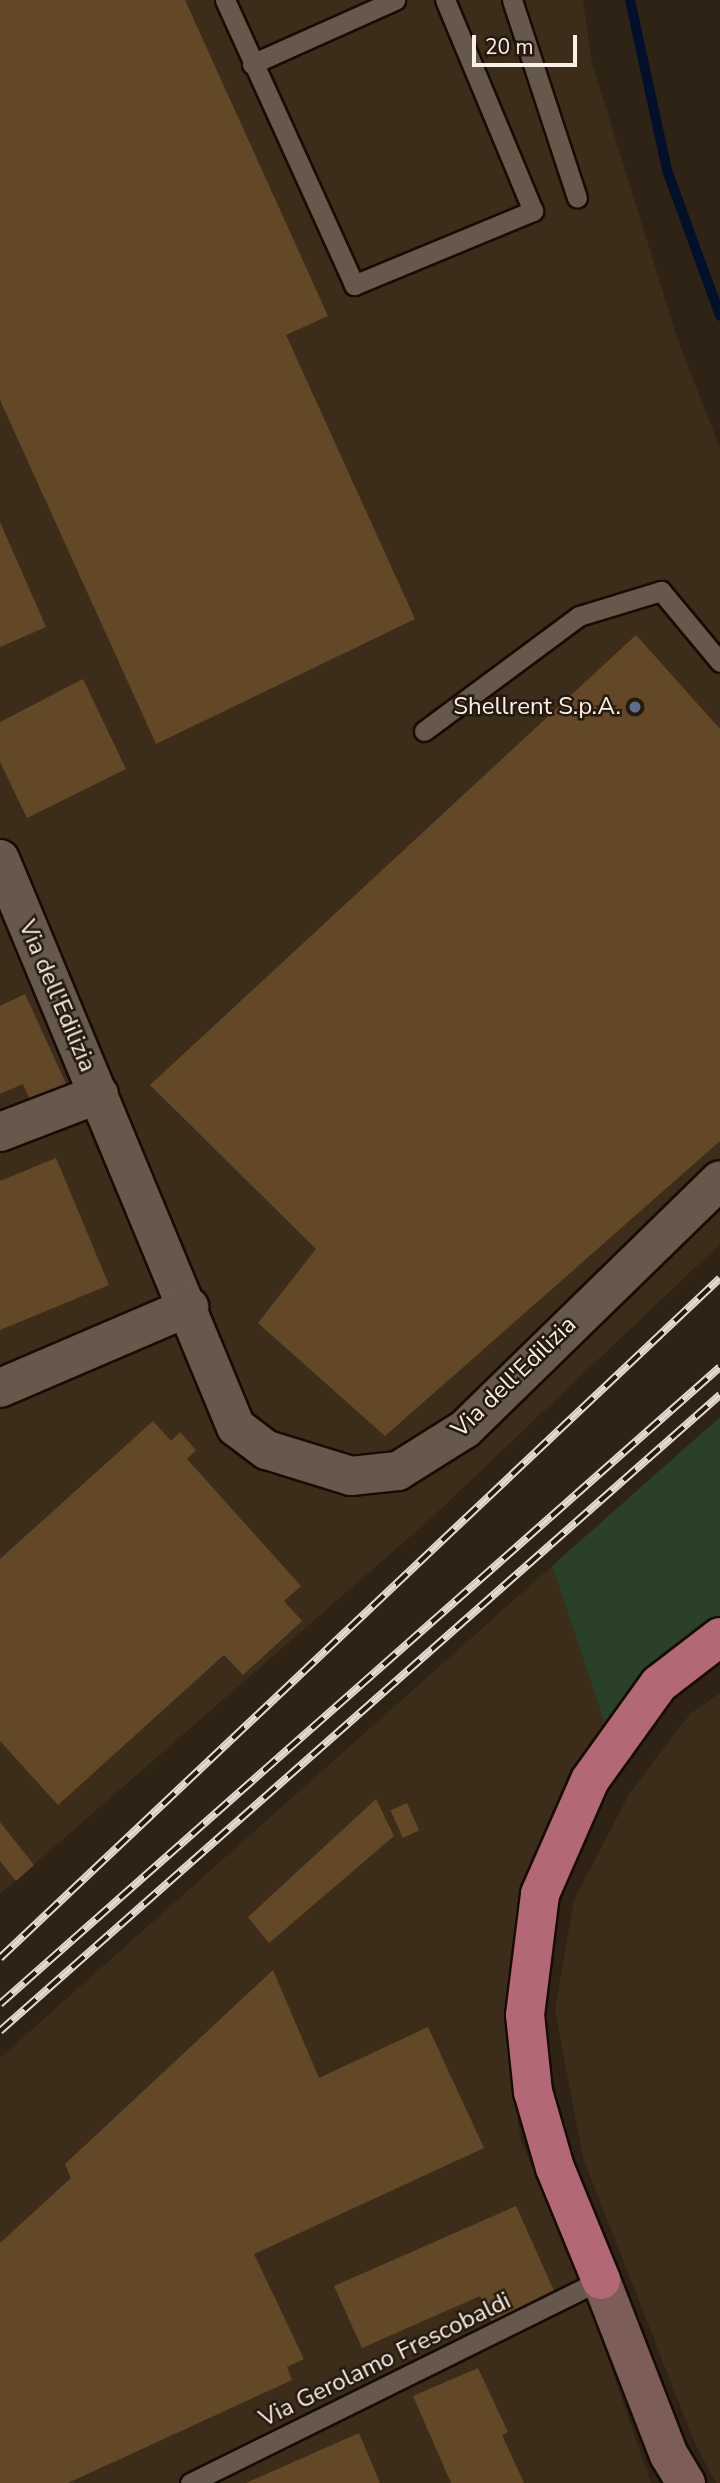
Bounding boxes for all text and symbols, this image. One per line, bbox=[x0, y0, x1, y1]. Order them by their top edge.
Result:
scale bar bbox=[475, 21, 580, 65]
text: 20 m bbox=[485, 33, 534, 61]
place label: Shellrent S.p.A. bbox=[453, 693, 621, 721]
marker: Shellrent S.p.A. bbox=[627, 699, 643, 715]
street label: Via dell'Edilizia bbox=[12, 916, 102, 1076]
street label: Via dell'Edilizia bbox=[446, 1310, 582, 1444]
street label: Via Gerolamo Frescobaldi bbox=[255, 2287, 515, 2433]

